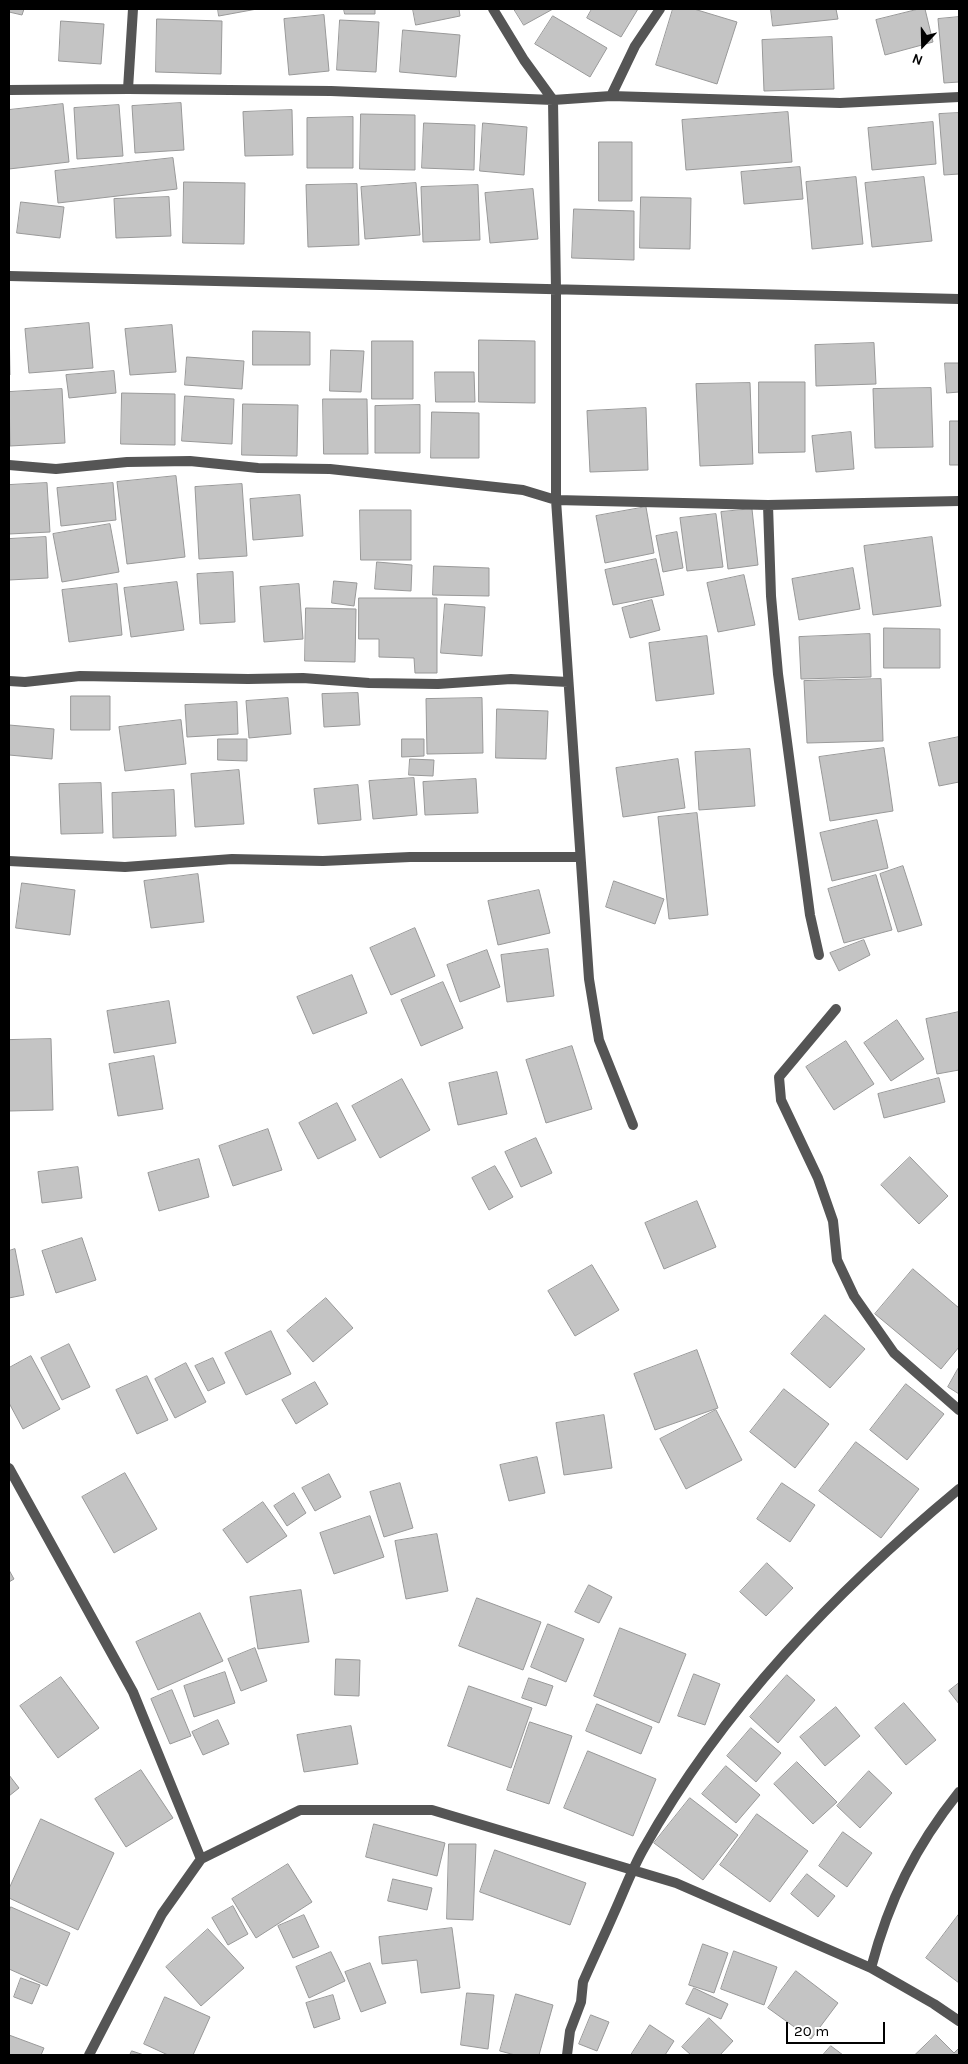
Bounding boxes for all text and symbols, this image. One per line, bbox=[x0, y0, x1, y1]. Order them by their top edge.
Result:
north arrow bbox=[898, 20, 948, 70]
text: N bbox=[910, 50, 925, 69]
scale bar bbox=[788, 2012, 887, 2044]
text: 20 m bbox=[794, 2022, 829, 2040]

